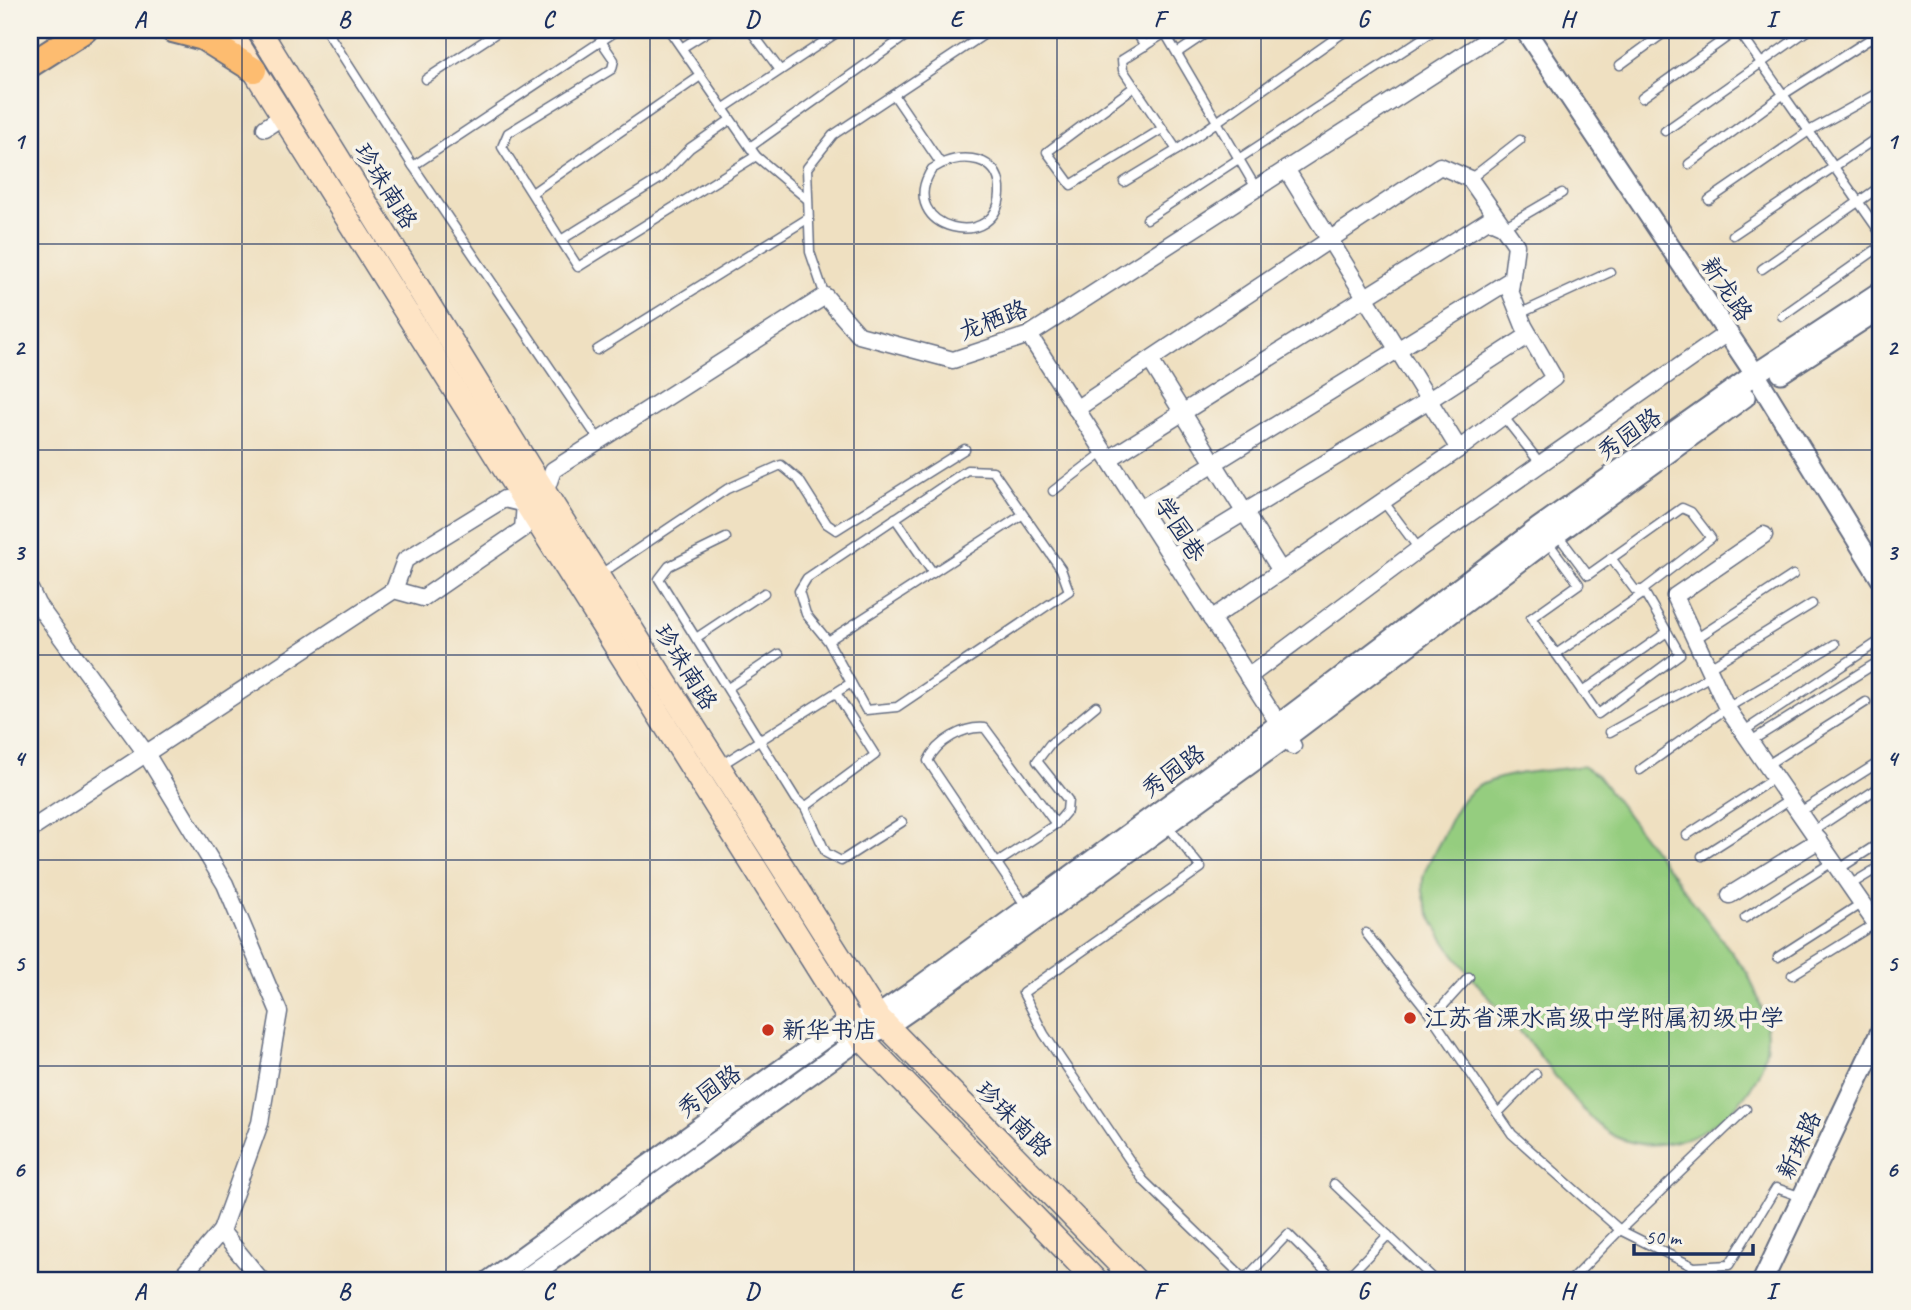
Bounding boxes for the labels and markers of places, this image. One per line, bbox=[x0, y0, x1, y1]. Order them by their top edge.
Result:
place label: 江苏省溧水高级中学附属初级中学 bbox=[1424, 1003, 1784, 1033]
marker: 江苏省溧水高级中学附属初级中学 bbox=[1402, 1010, 1418, 1026]
place label: 新华书店 bbox=[782, 1015, 878, 1045]
marker: 新华书店 bbox=[760, 1022, 776, 1038]

